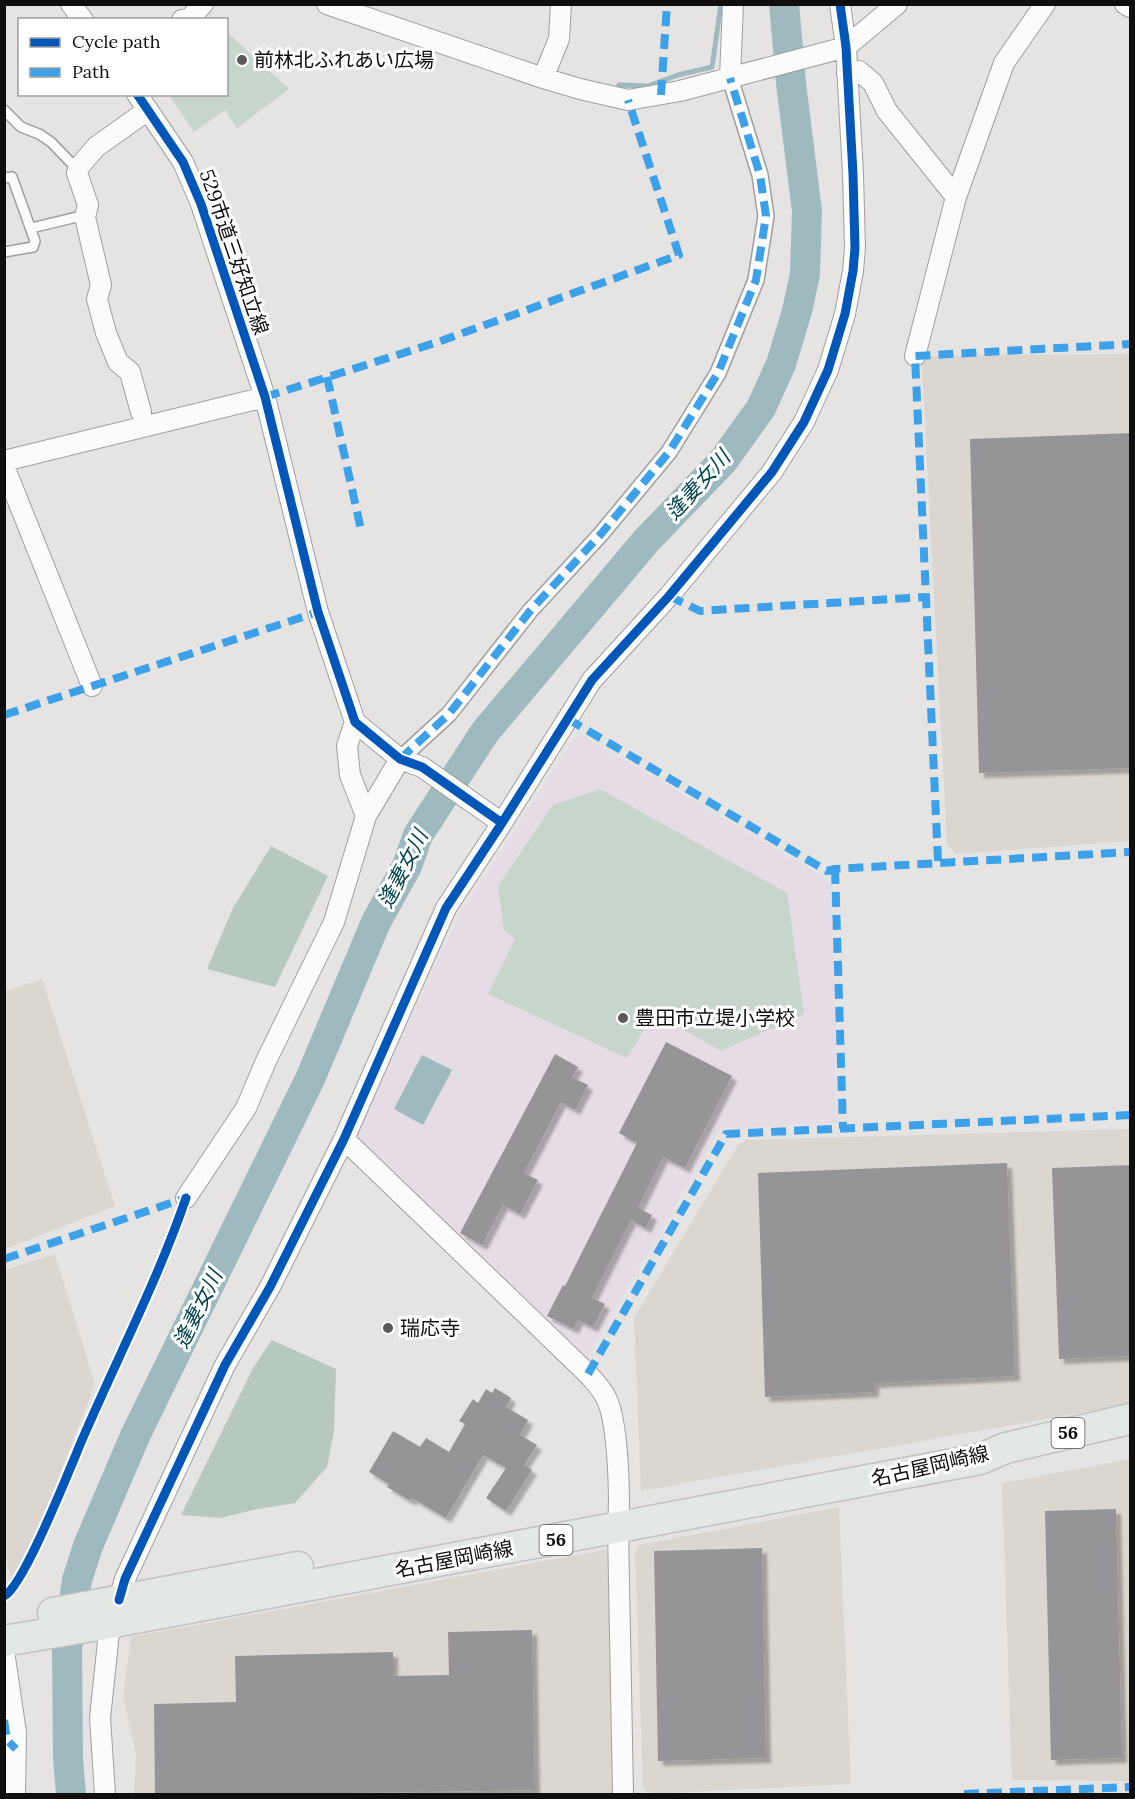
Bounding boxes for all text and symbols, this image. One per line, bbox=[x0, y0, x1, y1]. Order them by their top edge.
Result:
legend bbox=[18, 18, 228, 96]
text: Cycle path bbox=[72, 30, 161, 53]
place label: 前林北ふれあい広場 bbox=[254, 47, 434, 72]
marker: 前林北ふれあい広場 bbox=[235, 53, 249, 67]
text: Path bbox=[72, 60, 110, 83]
street label: 529市道三好知立線 bbox=[194, 166, 274, 338]
water label: 逢妻女川 bbox=[659, 443, 737, 525]
water label: 逢妻女川 bbox=[371, 823, 435, 912]
place label: 豊田市立堤小学校 bbox=[635, 1005, 795, 1030]
marker: 豊田市立堤小学校 bbox=[616, 1011, 630, 1025]
water label: 逢妻女川 bbox=[167, 1263, 229, 1352]
place label: 瑞応寺 bbox=[400, 1315, 460, 1340]
marker: 瑞応寺 bbox=[381, 1321, 395, 1335]
road number: 56 bbox=[1052, 1418, 1084, 1448]
street label: 名古屋岡崎線 bbox=[869, 1440, 991, 1491]
road number: 56 bbox=[540, 1525, 572, 1555]
street label: 名古屋岡崎線 bbox=[393, 1535, 515, 1582]

